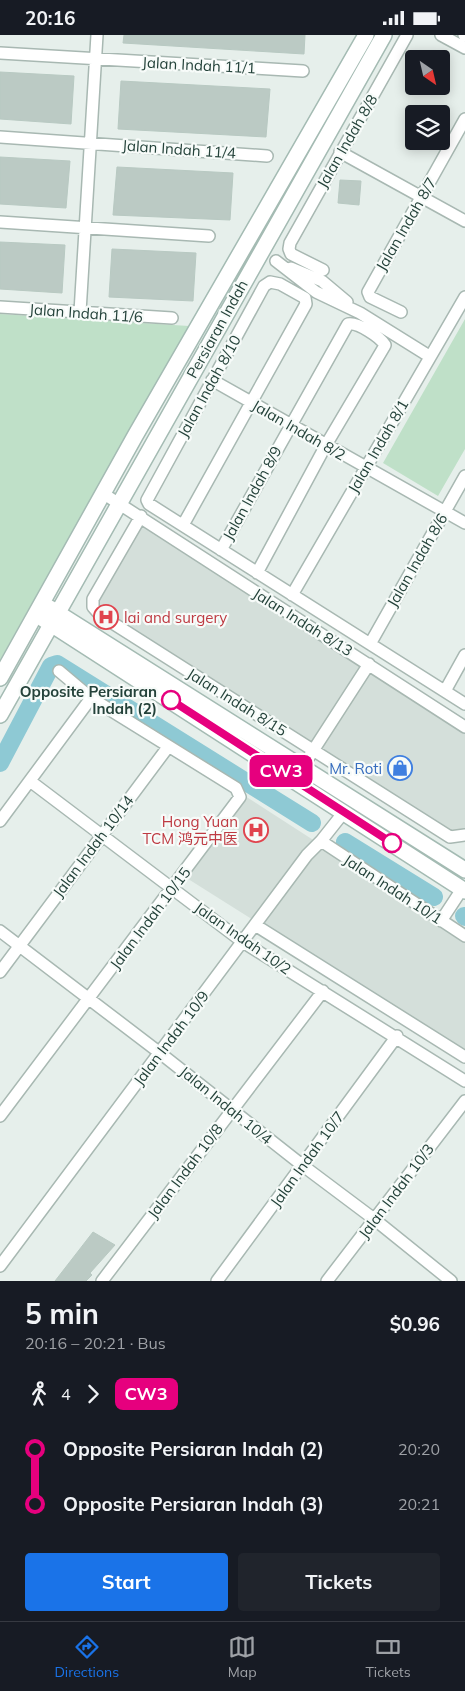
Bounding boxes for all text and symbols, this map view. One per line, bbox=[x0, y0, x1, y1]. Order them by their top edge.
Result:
text: 20:16 bbox=[25, 6, 75, 30]
north arrow bbox=[405, 50, 450, 95]
map controls bbox=[405, 50, 450, 150]
street label: Jalan Indah 11/1 bbox=[142, 53, 256, 77]
street label: Jalan Indah 8/8 bbox=[313, 91, 381, 191]
button: layers bbox=[405, 105, 450, 150]
street label: Jalan Indah 11/4 bbox=[122, 136, 236, 162]
street label: Jalan Indah 8/7 bbox=[372, 174, 440, 274]
street label: Persiaran Indah bbox=[182, 277, 252, 381]
street label: Jalan Indah 11/6 bbox=[29, 300, 143, 326]
street label: Jalan Indah 8/10 bbox=[173, 332, 245, 440]
street label: Jalan Indah 8/2 bbox=[249, 396, 349, 464]
street label: Jalan Indah 8/1 bbox=[344, 396, 412, 496]
street label: Jalan Indah 8/9 bbox=[218, 443, 286, 543]
street label: Jalan Indah 8/6 bbox=[383, 510, 451, 610]
street label: Jalan Indah 8/13 bbox=[250, 584, 356, 660]
hospital icon: lai and surgery bbox=[93, 604, 119, 630]
place label: lai and surgery bbox=[124, 608, 227, 627]
street label: Jalan Indah 8/15 bbox=[184, 664, 290, 740]
place label: Opposite Persiaran Indah (2) bbox=[20, 682, 157, 718]
marker: Opposite Persiaran Indah (2) bbox=[161, 690, 181, 710]
line badge: CW3 bbox=[252, 755, 310, 787]
shop icon: Mr. Roti bbox=[387, 755, 413, 781]
text: CW3 bbox=[260, 759, 302, 782]
place label: Mr. Roti bbox=[329, 759, 382, 778]
street label: Jalan Indah 10/14 bbox=[48, 791, 138, 901]
place label: Hong Yuan TCM 鸿元中医 bbox=[143, 812, 238, 848]
hospital icon: Hong Yuan TCM 鸿元中医 bbox=[243, 817, 269, 843]
unlabelled marker bbox=[382, 833, 402, 853]
street label: Jalan Indah 10/1 bbox=[340, 850, 446, 928]
street label: Jalan Indah 10/15 bbox=[105, 863, 195, 973]
street label: Jalan Indah 10/2 bbox=[191, 898, 295, 978]
street label: Jalan Indah 10/9 bbox=[129, 987, 213, 1089]
street label: Jalan Indah 10/4 bbox=[176, 1062, 276, 1148]
street label: Jalan Indah 10/7 bbox=[266, 1107, 348, 1211]
street label: Jalan Indah 10/8 bbox=[143, 1120, 227, 1222]
street label: Jalan Indah 10/3 bbox=[354, 1140, 438, 1242]
text: 5 min bbox=[25, 1296, 99, 1331]
text: $0.96 bbox=[390, 1312, 440, 1336]
text: 20:16 – 20:21 · Bus bbox=[25, 1333, 166, 1353]
icon: walk bbox=[25, 1380, 53, 1408]
icon: forward bbox=[79, 1380, 107, 1408]
text: CW3 bbox=[125, 1382, 168, 1405]
text: 4 bbox=[61, 1384, 71, 1404]
text: Opposite Persiaran Indah (2) bbox=[63, 1437, 324, 1461]
text: 20:20 bbox=[398, 1439, 440, 1459]
text: Opposite Persiaran Indah (3) bbox=[63, 1492, 324, 1516]
text: 20:21 bbox=[398, 1494, 440, 1514]
button: Start bbox=[25, 1553, 228, 1611]
button: Tickets bbox=[238, 1553, 440, 1611]
tab: Directions bbox=[54, 1633, 119, 1681]
tab: Map bbox=[228, 1633, 257, 1681]
tab: Tickets bbox=[365, 1633, 411, 1681]

